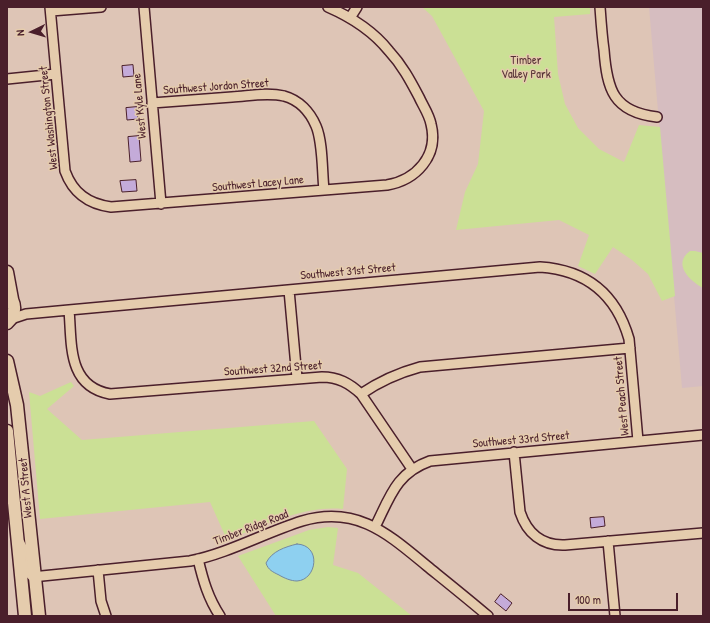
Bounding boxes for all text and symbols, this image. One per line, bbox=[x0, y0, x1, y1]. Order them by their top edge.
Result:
north arrow bbox=[12, 12, 52, 52]
text: N bbox=[13, 30, 27, 37]
park label: Timber Valley Park bbox=[501, 54, 551, 82]
street label: West Washington Street bbox=[36, 66, 62, 170]
street label: West Kyle Lane bbox=[130, 73, 150, 139]
street label: Southwest Jordon Street bbox=[163, 76, 269, 98]
street label: Southwest Lacey Lane bbox=[212, 173, 304, 195]
street label: Southwest 31st Street bbox=[300, 261, 396, 283]
street label: West Peach Street bbox=[611, 356, 633, 436]
street label: Southwest 32nd Street bbox=[224, 358, 322, 380]
street label: Southwest 33rd Street bbox=[472, 429, 570, 451]
street label: West A Street bbox=[16, 457, 36, 519]
street label: Timber Ridge Road bbox=[212, 507, 290, 549]
scale bar bbox=[570, 585, 680, 611]
text: 100 m bbox=[575, 591, 601, 608]

